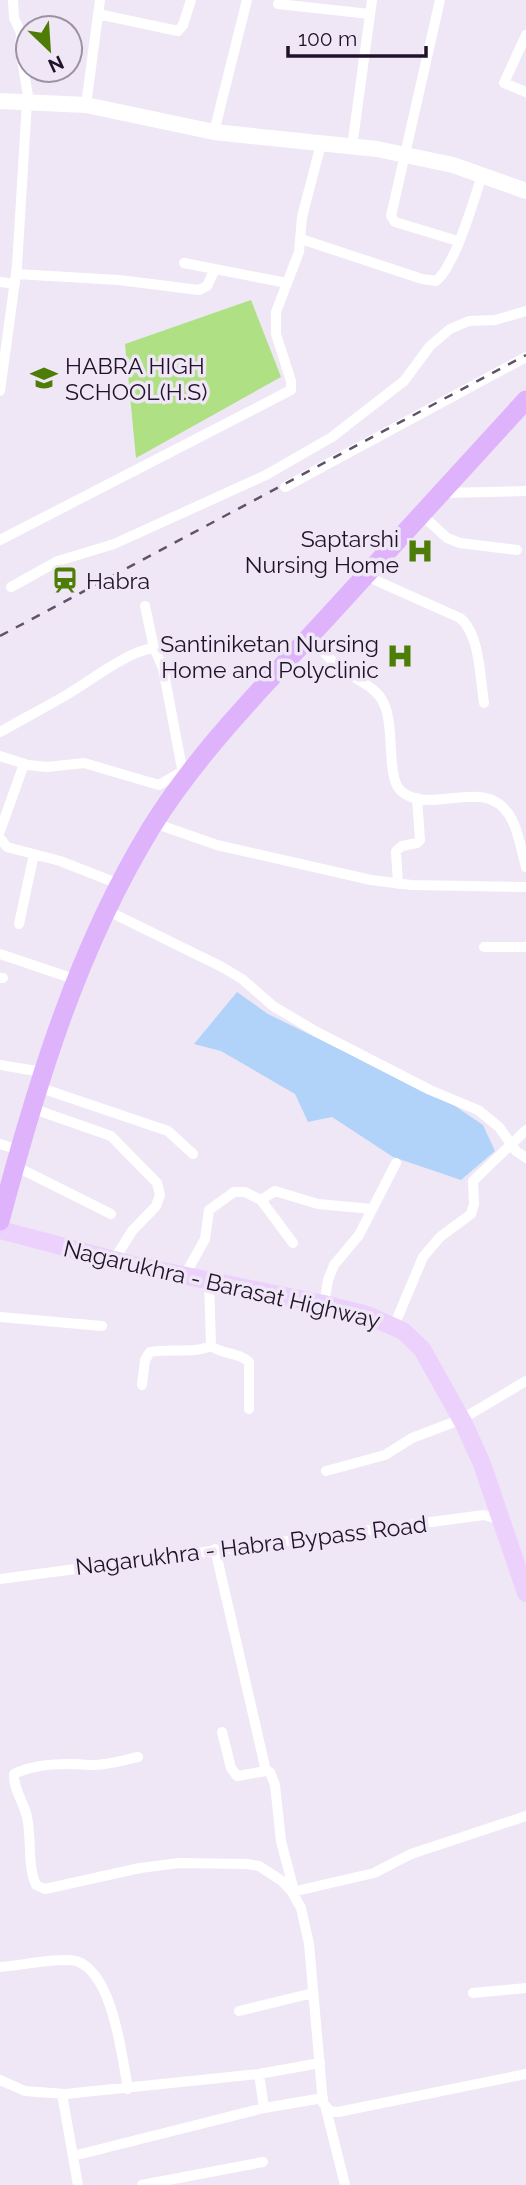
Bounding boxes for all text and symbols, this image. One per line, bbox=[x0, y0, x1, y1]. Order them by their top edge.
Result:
north arrow bbox=[14, 14, 84, 84]
scale bar bbox=[288, 14, 426, 58]
text: 100 m bbox=[298, 26, 357, 51]
text: N bbox=[45, 51, 67, 77]
place label: HABRA HIGH SCHOOL(H.S) bbox=[65, 352, 207, 405]
school or university icon: HABRA HIGH SCHOOL(H.S) bbox=[29, 363, 59, 393]
place label: Saptarshi Nursing Home bbox=[245, 525, 399, 578]
hospital icon: Saptarshi Nursing Home bbox=[405, 536, 435, 566]
station icon: Habra bbox=[50, 565, 80, 595]
place label: Habra bbox=[86, 567, 150, 594]
place label: Santiniketan Nursing Home and Polyclinic bbox=[160, 630, 379, 683]
hospital icon: Santiniketan Nursing Home and Polyclinic bbox=[385, 641, 415, 671]
street label: Nagarukhra - Barasat Highway bbox=[61, 1234, 383, 1334]
street label: Nagarukhra - Habra Bypass Road bbox=[74, 1510, 428, 1580]

